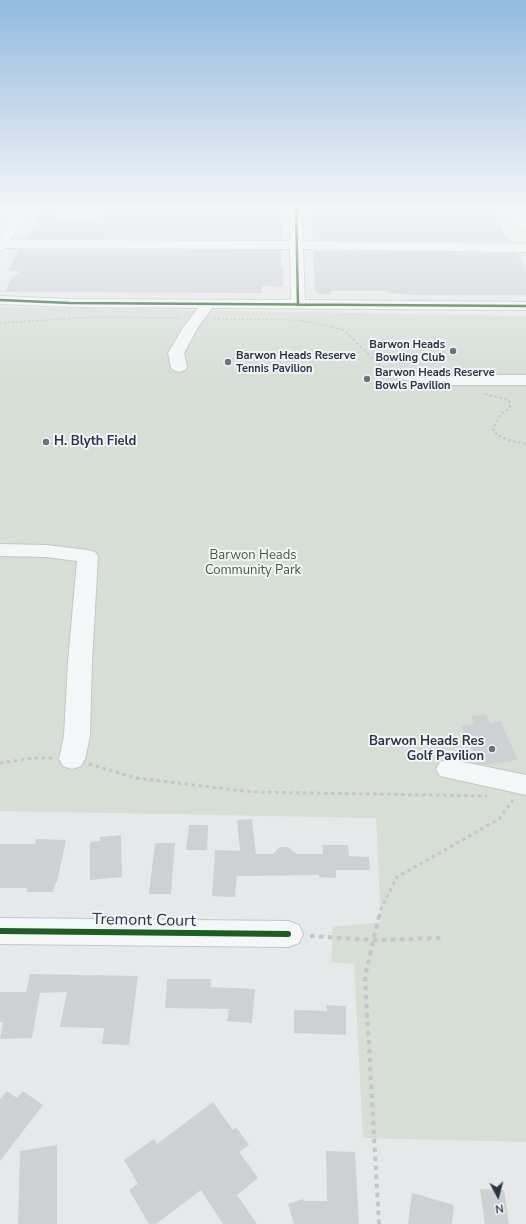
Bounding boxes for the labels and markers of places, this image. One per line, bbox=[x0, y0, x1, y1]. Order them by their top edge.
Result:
place label: Barwon Heads Bowling Club bbox=[369, 338, 445, 364]
marker: Barwon Heads Bowling Club bbox=[448, 346, 458, 356]
place label: Barwon Heads Reserve Tennis Pavilion bbox=[236, 349, 356, 375]
marker: Barwon Heads Reserve Tennis Pavilion bbox=[223, 357, 233, 367]
place label: Barwon Heads Reserve Bowls Pavilion bbox=[375, 366, 495, 392]
marker: Barwon Heads Reserve Bowls Pavilion bbox=[362, 374, 372, 384]
place label: H. Blyth Field bbox=[54, 434, 136, 450]
marker: H. Blyth Field bbox=[41, 437, 51, 447]
place label: Barwon Heads Res Golf Pavilion bbox=[369, 734, 484, 765]
marker: Barwon Heads Res Golf Pavilion bbox=[487, 744, 497, 754]

